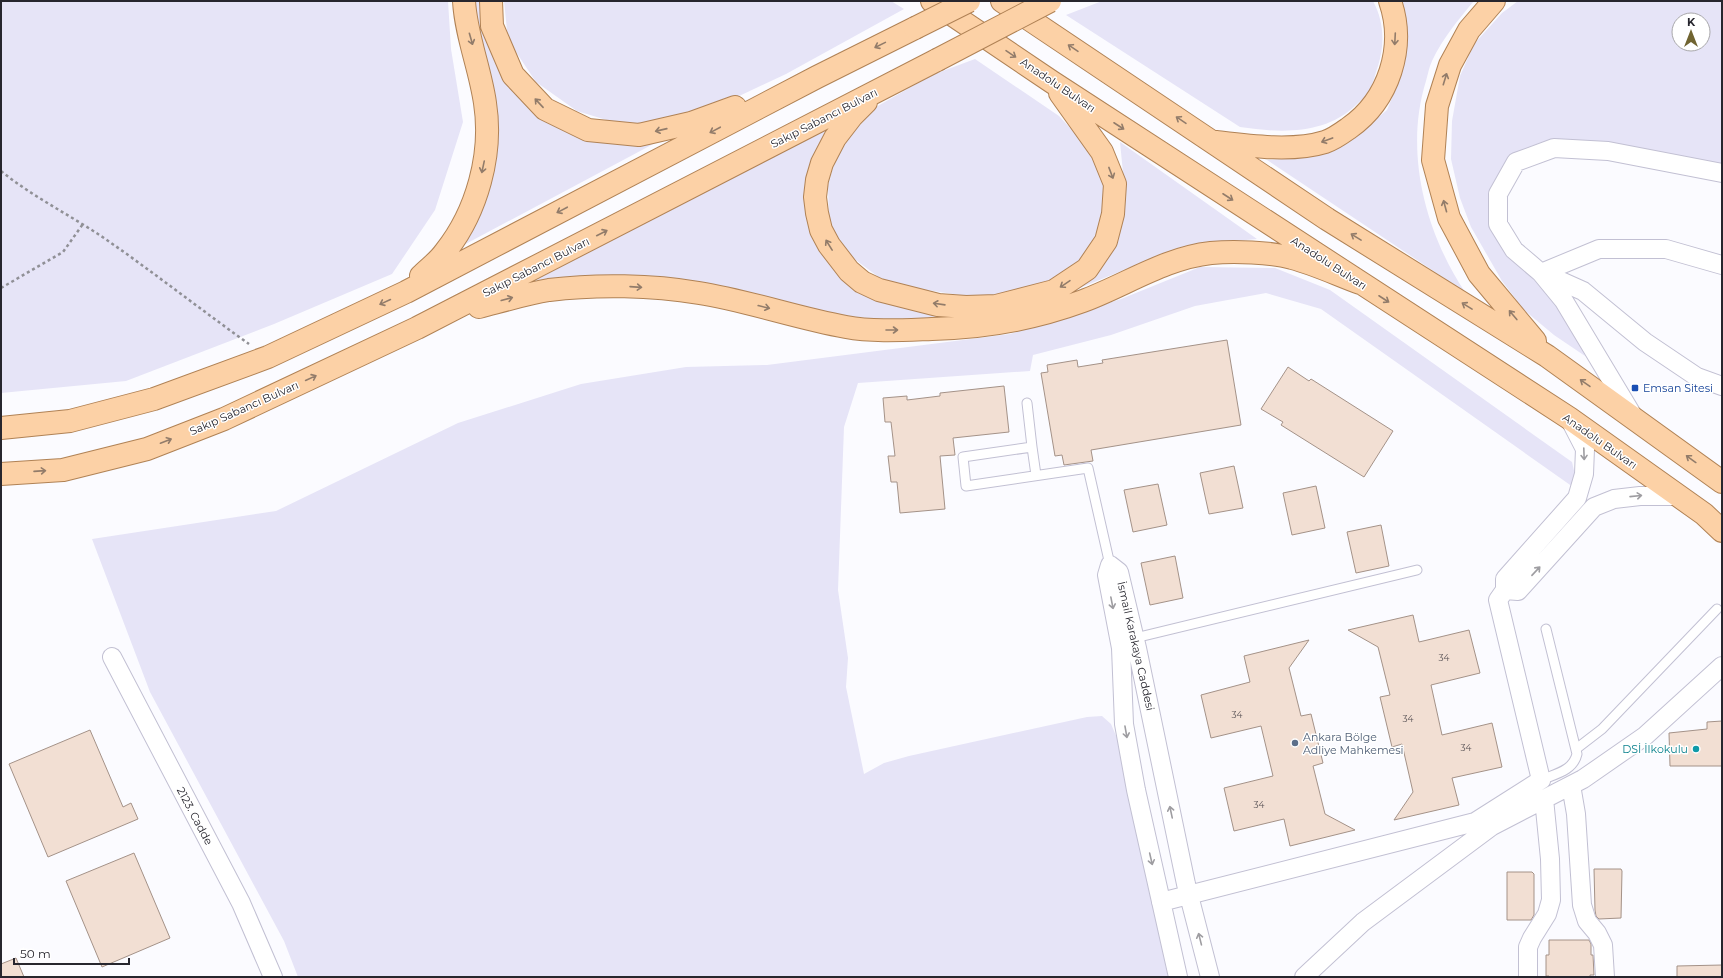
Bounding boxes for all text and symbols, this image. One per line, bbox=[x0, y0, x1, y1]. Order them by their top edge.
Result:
north arrow bbox=[1671, 12, 1711, 52]
text: K bbox=[1687, 15, 1696, 29]
one-way arrow bbox=[468, 32, 475, 45]
one-way arrow bbox=[1392, 32, 1399, 45]
one-way arrow bbox=[875, 42, 887, 50]
one-way arrow bbox=[1068, 44, 1079, 52]
one-way arrow bbox=[1005, 50, 1016, 58]
street label: Anadolu Bulvarı bbox=[1018, 55, 1098, 115]
one-way arrow bbox=[1442, 73, 1449, 86]
street label: Sakıp Sabancı Bulvarı bbox=[768, 85, 880, 151]
one-way arrow bbox=[535, 98, 544, 108]
one-way arrow bbox=[1176, 116, 1187, 124]
one-way arrow bbox=[1114, 122, 1125, 130]
one-way arrow bbox=[655, 126, 668, 134]
one-way arrow bbox=[709, 127, 721, 135]
one-way arrow bbox=[1321, 137, 1333, 145]
one-way arrow bbox=[478, 160, 486, 173]
one-way arrow bbox=[1107, 167, 1115, 179]
one-way arrow bbox=[1222, 193, 1233, 201]
one-way arrow bbox=[1441, 200, 1448, 213]
one-way arrow bbox=[557, 207, 569, 214]
one-way arrow bbox=[596, 228, 608, 236]
street label: Anadolu Bulvarı bbox=[1288, 233, 1370, 293]
one-way arrow bbox=[1350, 233, 1362, 241]
street label: Sakıp Sabancı Bulvarı bbox=[480, 234, 592, 300]
one-way arrow bbox=[825, 239, 833, 251]
one-way arrow bbox=[1060, 280, 1071, 288]
one-way arrow bbox=[629, 283, 642, 290]
one-way arrow bbox=[501, 295, 514, 302]
one-way arrow bbox=[1378, 295, 1390, 303]
one-way arrow bbox=[379, 299, 391, 306]
one-way arrow bbox=[933, 300, 946, 308]
one-way arrow bbox=[1462, 302, 1473, 310]
one-way arrow bbox=[758, 303, 771, 311]
one-way arrow bbox=[1509, 310, 1518, 321]
one-way arrow bbox=[885, 326, 898, 334]
one-way arrow bbox=[304, 374, 316, 381]
street label: Sakıp Sabancı Bulvarı bbox=[187, 378, 301, 438]
one-way arrow bbox=[1580, 379, 1591, 387]
place label: Emsan Sitesi bbox=[1643, 381, 1713, 395]
marker: Emsan Sitesi bbox=[1630, 383, 1640, 393]
street label: Anadolu Bulvarı bbox=[1560, 410, 1640, 472]
one-way arrow bbox=[159, 437, 171, 445]
one-way arrow bbox=[1580, 447, 1588, 460]
one-way arrow bbox=[1686, 455, 1697, 463]
one-way arrow bbox=[33, 468, 46, 475]
one-way arrow bbox=[1629, 493, 1642, 500]
one-way arrow bbox=[1531, 566, 1540, 576]
street label: İsmail Karakaya Caddesi bbox=[1114, 580, 1158, 712]
one-way arrow bbox=[1108, 596, 1116, 609]
house number: 34 bbox=[1438, 652, 1450, 663]
house number: 34 bbox=[1231, 709, 1243, 720]
house number: 34 bbox=[1402, 713, 1414, 724]
one-way arrow bbox=[1122, 725, 1130, 738]
place label: Ankara Bölge Adliye Mahkemesi bbox=[1303, 730, 1404, 757]
marker: Ankara Bölge Adliye Mahkemesi bbox=[1290, 738, 1300, 748]
house number: 34 bbox=[1460, 742, 1472, 753]
place label: DSİ İlkokulu bbox=[1622, 742, 1688, 756]
marker: DSİ İlkokulu bbox=[1691, 744, 1701, 754]
street label: 2123. Cadde bbox=[174, 785, 216, 848]
house number: 34 bbox=[1253, 799, 1265, 810]
one-way arrow bbox=[1167, 806, 1175, 819]
one-way arrow bbox=[1148, 852, 1156, 865]
one-way arrow bbox=[1196, 933, 1203, 946]
scale bar bbox=[14, 940, 129, 966]
text: 50 m bbox=[20, 946, 51, 961]

